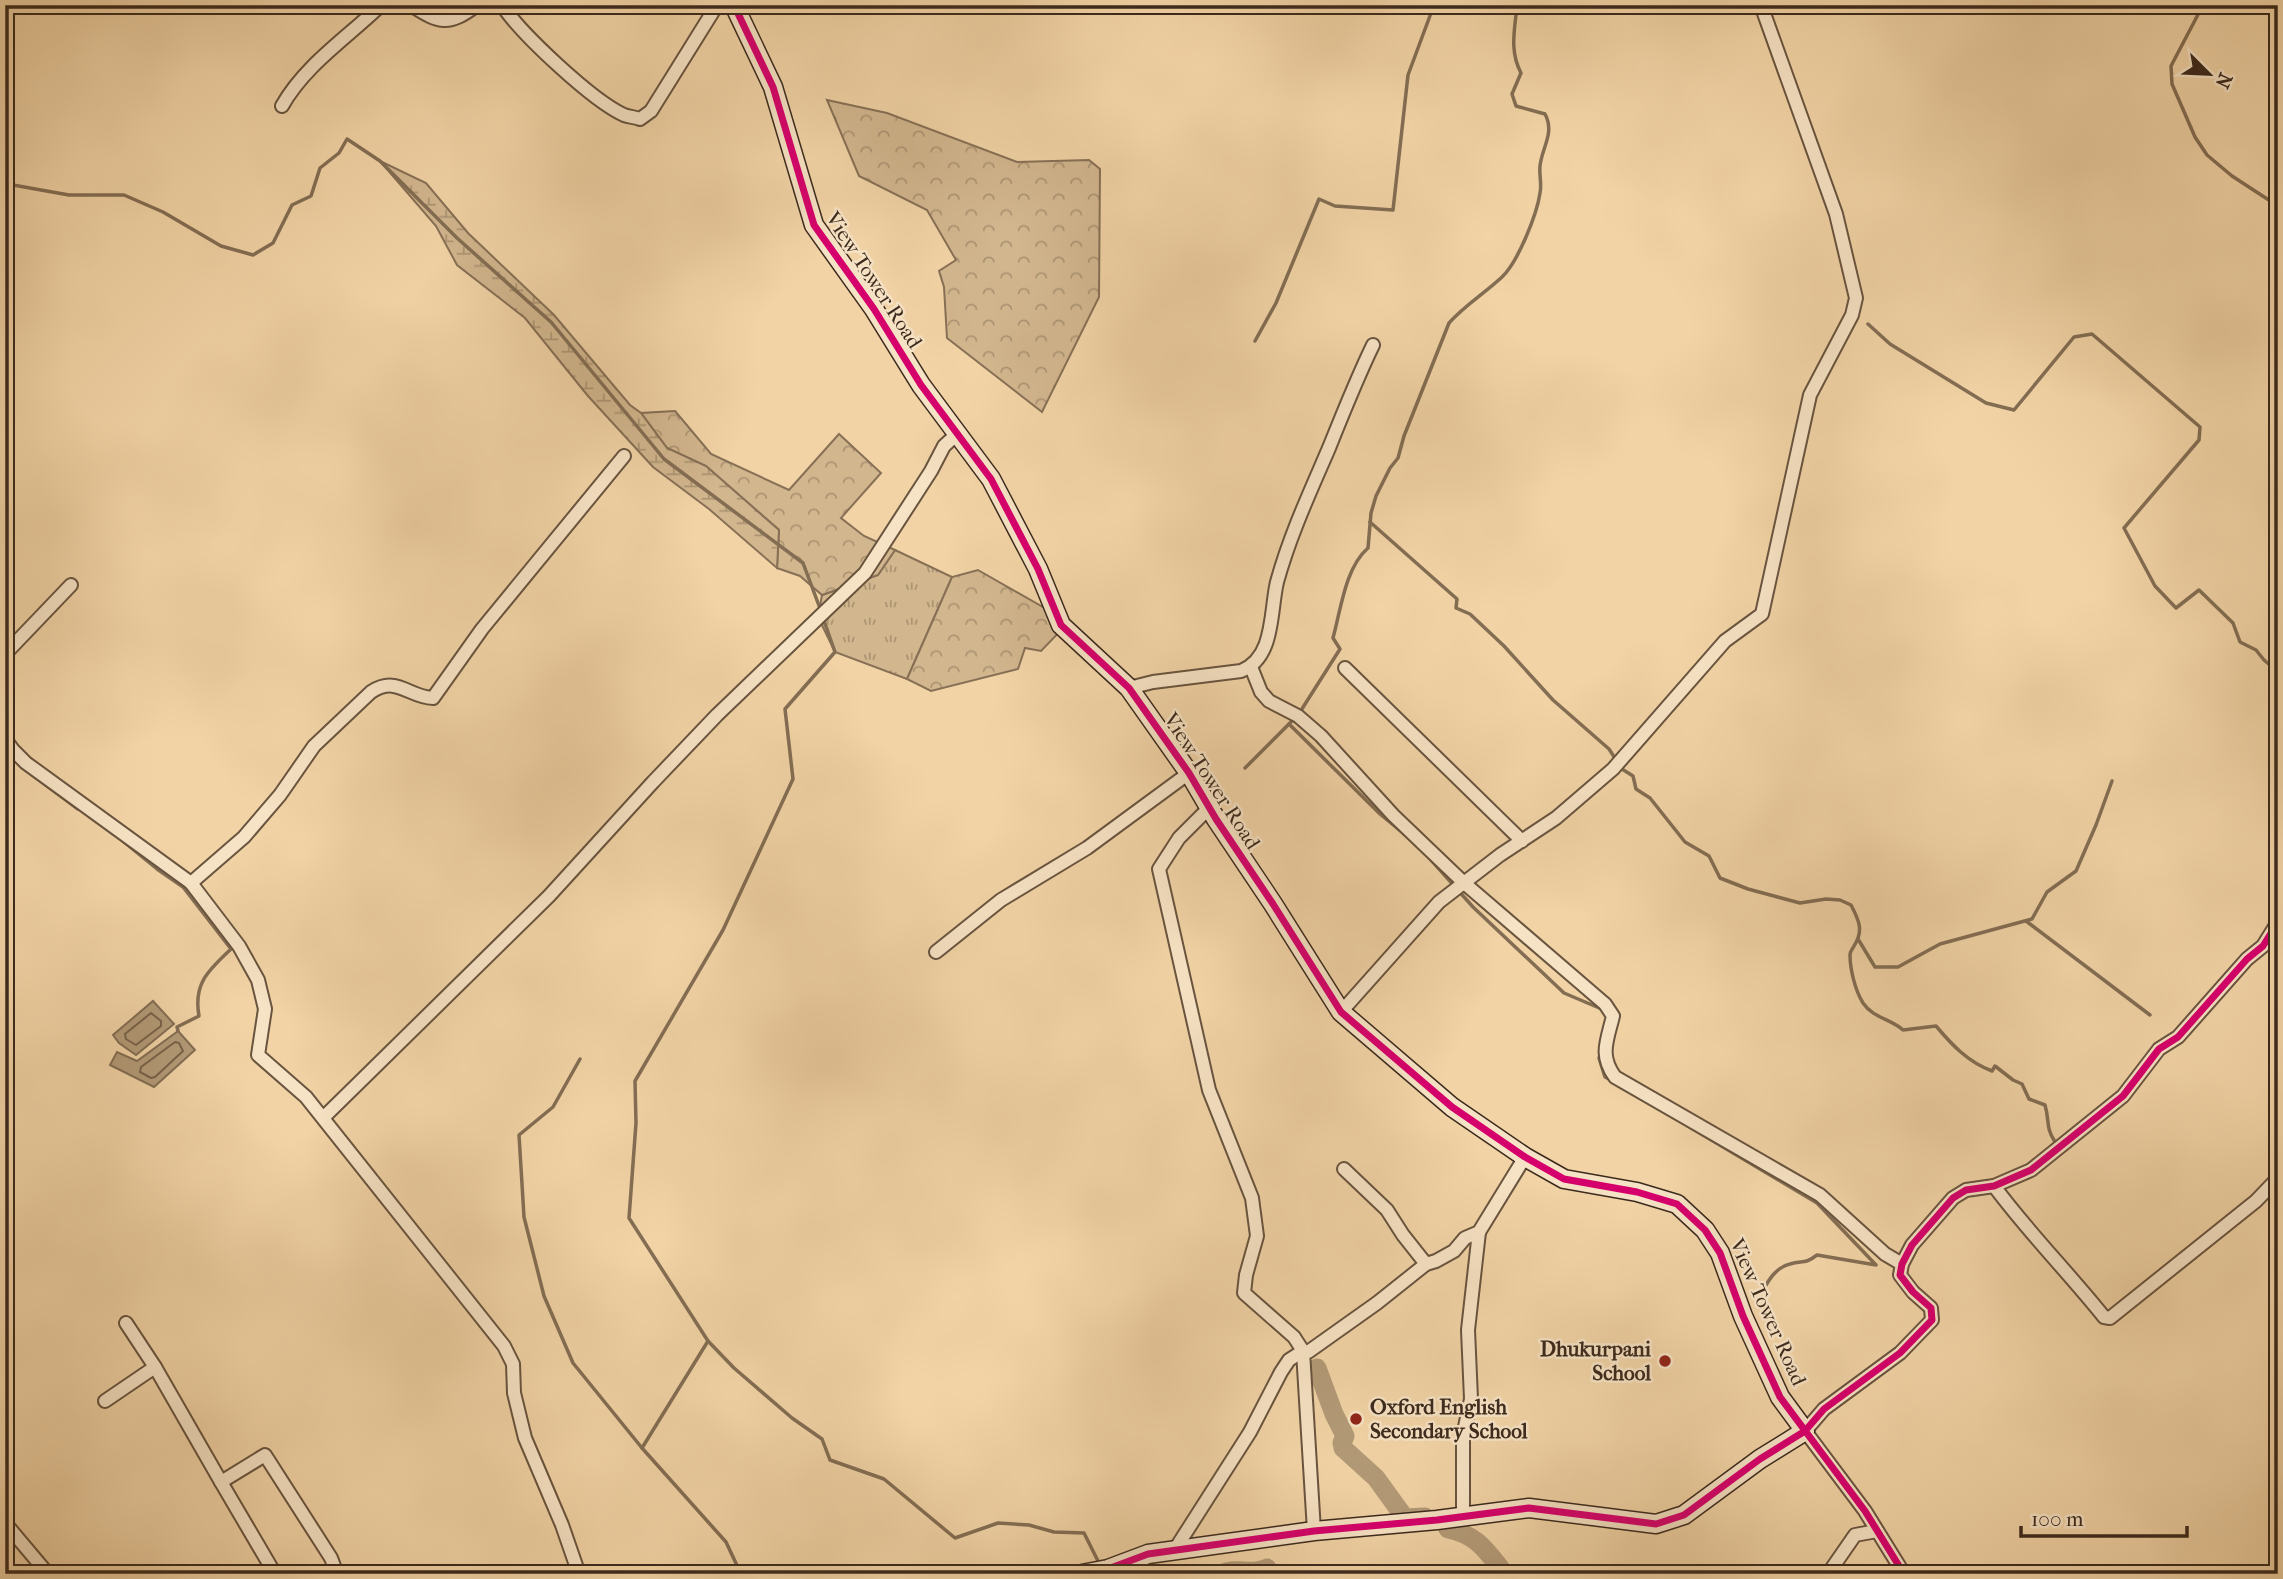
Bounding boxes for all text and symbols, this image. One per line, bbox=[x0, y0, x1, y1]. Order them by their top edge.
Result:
north arrow bbox=[2174, 38, 2244, 108]
text: N bbox=[2210, 69, 2237, 92]
street label: View Tower Road bbox=[820, 206, 927, 353]
street label: View Tower Road bbox=[1158, 707, 1265, 854]
street label: View Tower Road bbox=[1724, 1234, 1811, 1390]
place label: Dhukurpani School bbox=[1540, 1337, 1652, 1385]
marker: Dhukurpani School bbox=[1657, 1353, 1673, 1369]
place label: Oxford English Secondary School bbox=[1370, 1395, 1528, 1443]
marker: Oxford English Secondary School bbox=[1348, 1411, 1364, 1427]
scale bar bbox=[2021, 1495, 2187, 1539]
text: 100 m bbox=[2031, 1507, 2084, 1531]

